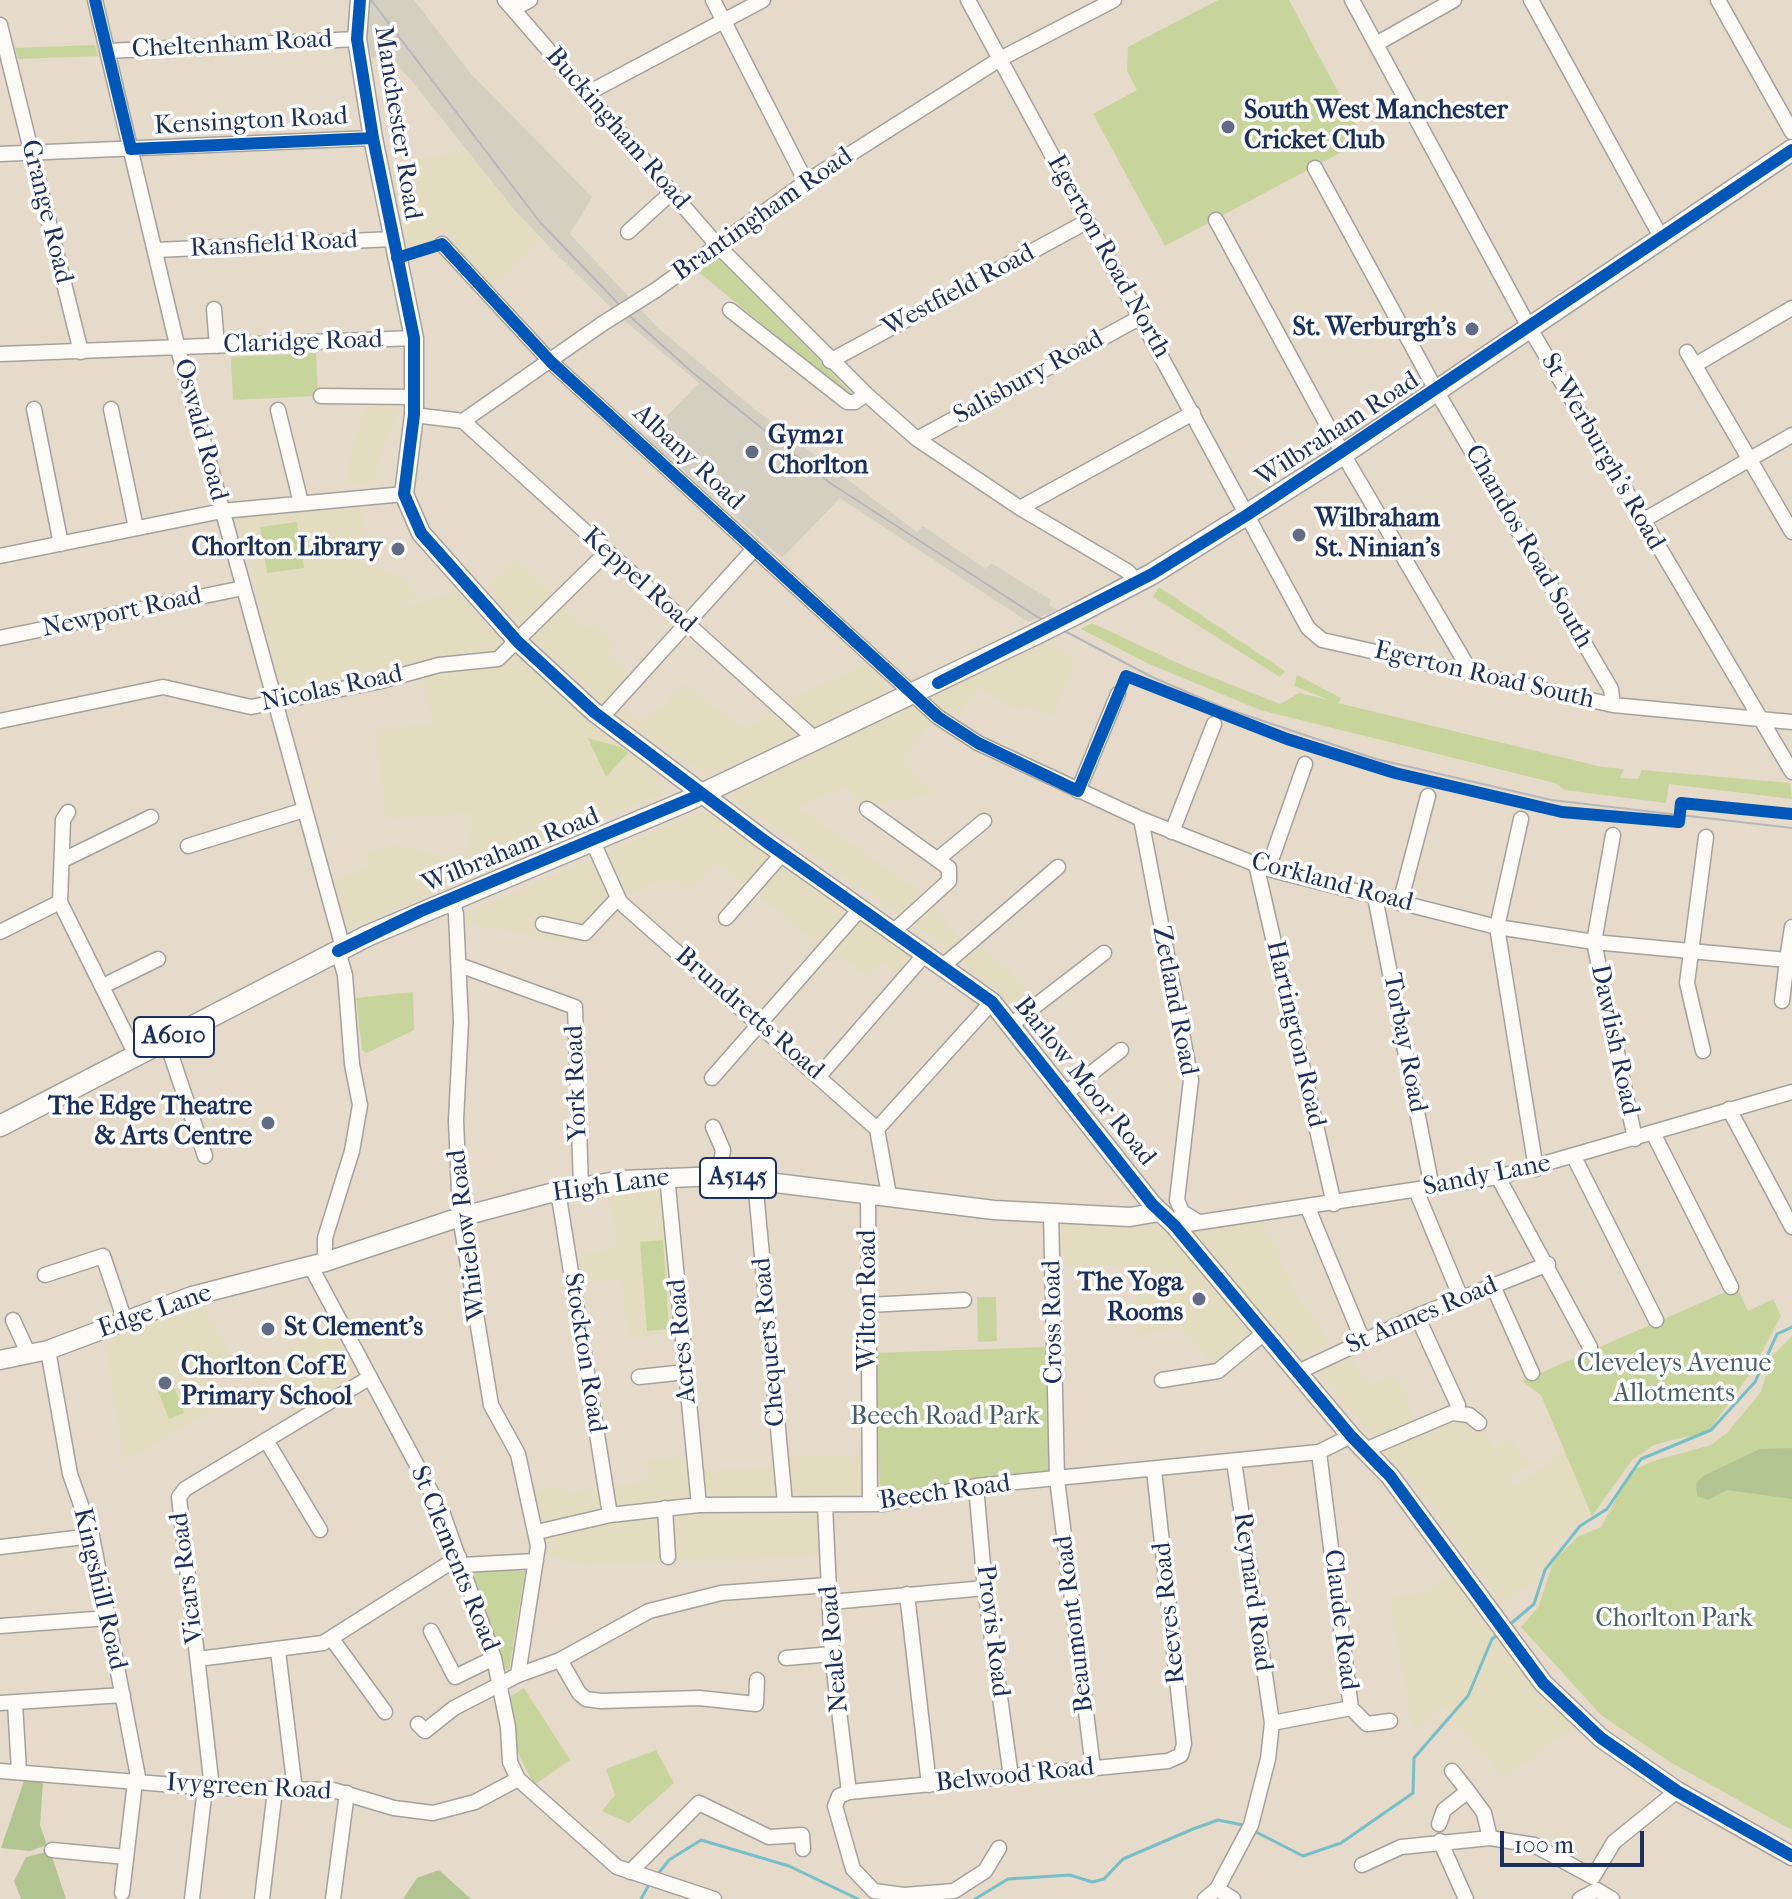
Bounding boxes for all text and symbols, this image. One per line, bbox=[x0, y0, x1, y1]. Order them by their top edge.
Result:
street label: Cheltenham Road bbox=[131, 24, 333, 66]
street label: Manchester Road bbox=[366, 24, 428, 222]
street label: Buckingham Road bbox=[538, 42, 696, 216]
place label: South West Manchester Cricket Club bbox=[1244, 96, 1508, 158]
street label: Kensington Road bbox=[153, 101, 349, 143]
marker: South West Manchester Cricket Club bbox=[1219, 118, 1237, 136]
street label: Grange Road bbox=[13, 137, 79, 287]
street label: Brantingham Road bbox=[667, 141, 859, 289]
street label: Egerton Road North bbox=[1039, 150, 1177, 364]
street label: Ransfield Road bbox=[189, 225, 359, 265]
street label: Westfield Road bbox=[878, 238, 1040, 344]
place label: St. Werburgh's bbox=[1293, 313, 1456, 345]
marker: St. Werburgh's bbox=[1463, 320, 1481, 338]
street label: Salisbury Road bbox=[949, 324, 1109, 432]
street label: Claridge Road bbox=[223, 325, 383, 361]
street label: St Werburgh's Road bbox=[1533, 348, 1671, 556]
street label: Oswald Road bbox=[166, 356, 234, 504]
street label: Wilbraham Road bbox=[1251, 366, 1425, 494]
street label: Albany Road bbox=[626, 398, 750, 518]
place label: Gym21 Chorlton bbox=[768, 421, 868, 482]
street label: Chandos Road South bbox=[1457, 440, 1599, 654]
marker: Gym21 Chorlton bbox=[743, 443, 761, 461]
place label: Wilbraham St. Ninian's bbox=[1315, 504, 1440, 566]
street label: Keppel Road bbox=[575, 522, 703, 640]
marker: Wilbraham St. Ninian's bbox=[1290, 526, 1308, 544]
place label: Chorlton Library bbox=[192, 533, 382, 565]
marker: Chorlton Library bbox=[389, 540, 407, 558]
street label: Newport Road bbox=[39, 581, 205, 645]
street label: Egerton Road South bbox=[1371, 635, 1597, 717]
street label: Nicolas Road bbox=[258, 659, 406, 719]
street label: Wilbraham Road bbox=[418, 801, 604, 901]
street label: Corkland Road bbox=[1248, 846, 1416, 920]
street label: Zetland Road bbox=[1144, 924, 1204, 1078]
street label: Hartington Road bbox=[1258, 937, 1332, 1131]
street label: Brundretts Road bbox=[668, 941, 830, 1087]
street label: Dawlish Road bbox=[1583, 962, 1645, 1118]
street label: Torbay Road bbox=[1375, 970, 1433, 1116]
street label: Barlow Moor Road bbox=[1006, 991, 1162, 1173]
road number: A6010 bbox=[134, 1017, 214, 1057]
street label: York Road bbox=[559, 1024, 595, 1142]
place label: The Edge Theatre & Arts Centre bbox=[48, 1092, 252, 1154]
marker: The Edge Theatre & Arts Centre bbox=[259, 1114, 277, 1132]
street label: Whitelow Road bbox=[442, 1148, 494, 1322]
street label: Sandy Lane bbox=[1421, 1148, 1553, 1204]
road number: A5145 bbox=[700, 1158, 776, 1198]
street label: High Lane bbox=[550, 1162, 672, 1210]
street label: Wilton Road bbox=[853, 1230, 885, 1370]
street label: Chequers Road bbox=[747, 1256, 793, 1428]
street label: Cross Road bbox=[1037, 1260, 1071, 1384]
place label: The Yoga Rooms bbox=[1078, 1268, 1183, 1330]
street label: St Annes Road bbox=[1342, 1270, 1502, 1362]
street label: Stockton Road bbox=[556, 1271, 612, 1435]
street label: Acres Road bbox=[662, 1277, 704, 1405]
street label: Edge Lane bbox=[94, 1278, 216, 1346]
marker: The Yoga Rooms bbox=[1190, 1290, 1208, 1308]
place label: St Clement's bbox=[284, 1313, 423, 1345]
marker: St Clement's bbox=[259, 1320, 277, 1338]
park label: Cleveleys Avenue Allotments bbox=[1577, 1349, 1771, 1410]
place label: Chorlton CofE Primary School bbox=[181, 1352, 352, 1414]
marker: Chorlton CofE Primary School bbox=[156, 1374, 174, 1392]
park label: Beech Road Park bbox=[850, 1402, 1040, 1434]
street label: St Clements Road bbox=[403, 1462, 505, 1656]
street label: Beech Road bbox=[877, 1468, 1013, 1518]
street label: Kingshill Road bbox=[65, 1505, 133, 1673]
street label: Vicars Road bbox=[164, 1511, 212, 1645]
street label: Reynard Road bbox=[1225, 1511, 1279, 1673]
street label: Beaumont Road bbox=[1049, 1533, 1101, 1715]
street label: Reeves Road bbox=[1147, 1541, 1193, 1685]
street label: Claude Road bbox=[1316, 1548, 1364, 1692]
street label: Provis Road bbox=[968, 1563, 1016, 1699]
street label: Neale Road bbox=[814, 1584, 856, 1714]
park label: Chorlton Park bbox=[1595, 1604, 1753, 1636]
street label: Belwood Road bbox=[934, 1752, 1096, 1800]
street label: Ivygreen Road bbox=[166, 1768, 332, 1808]
scale bar bbox=[1504, 1815, 1648, 1865]
text: 100 m bbox=[1514, 1831, 1574, 1859]

